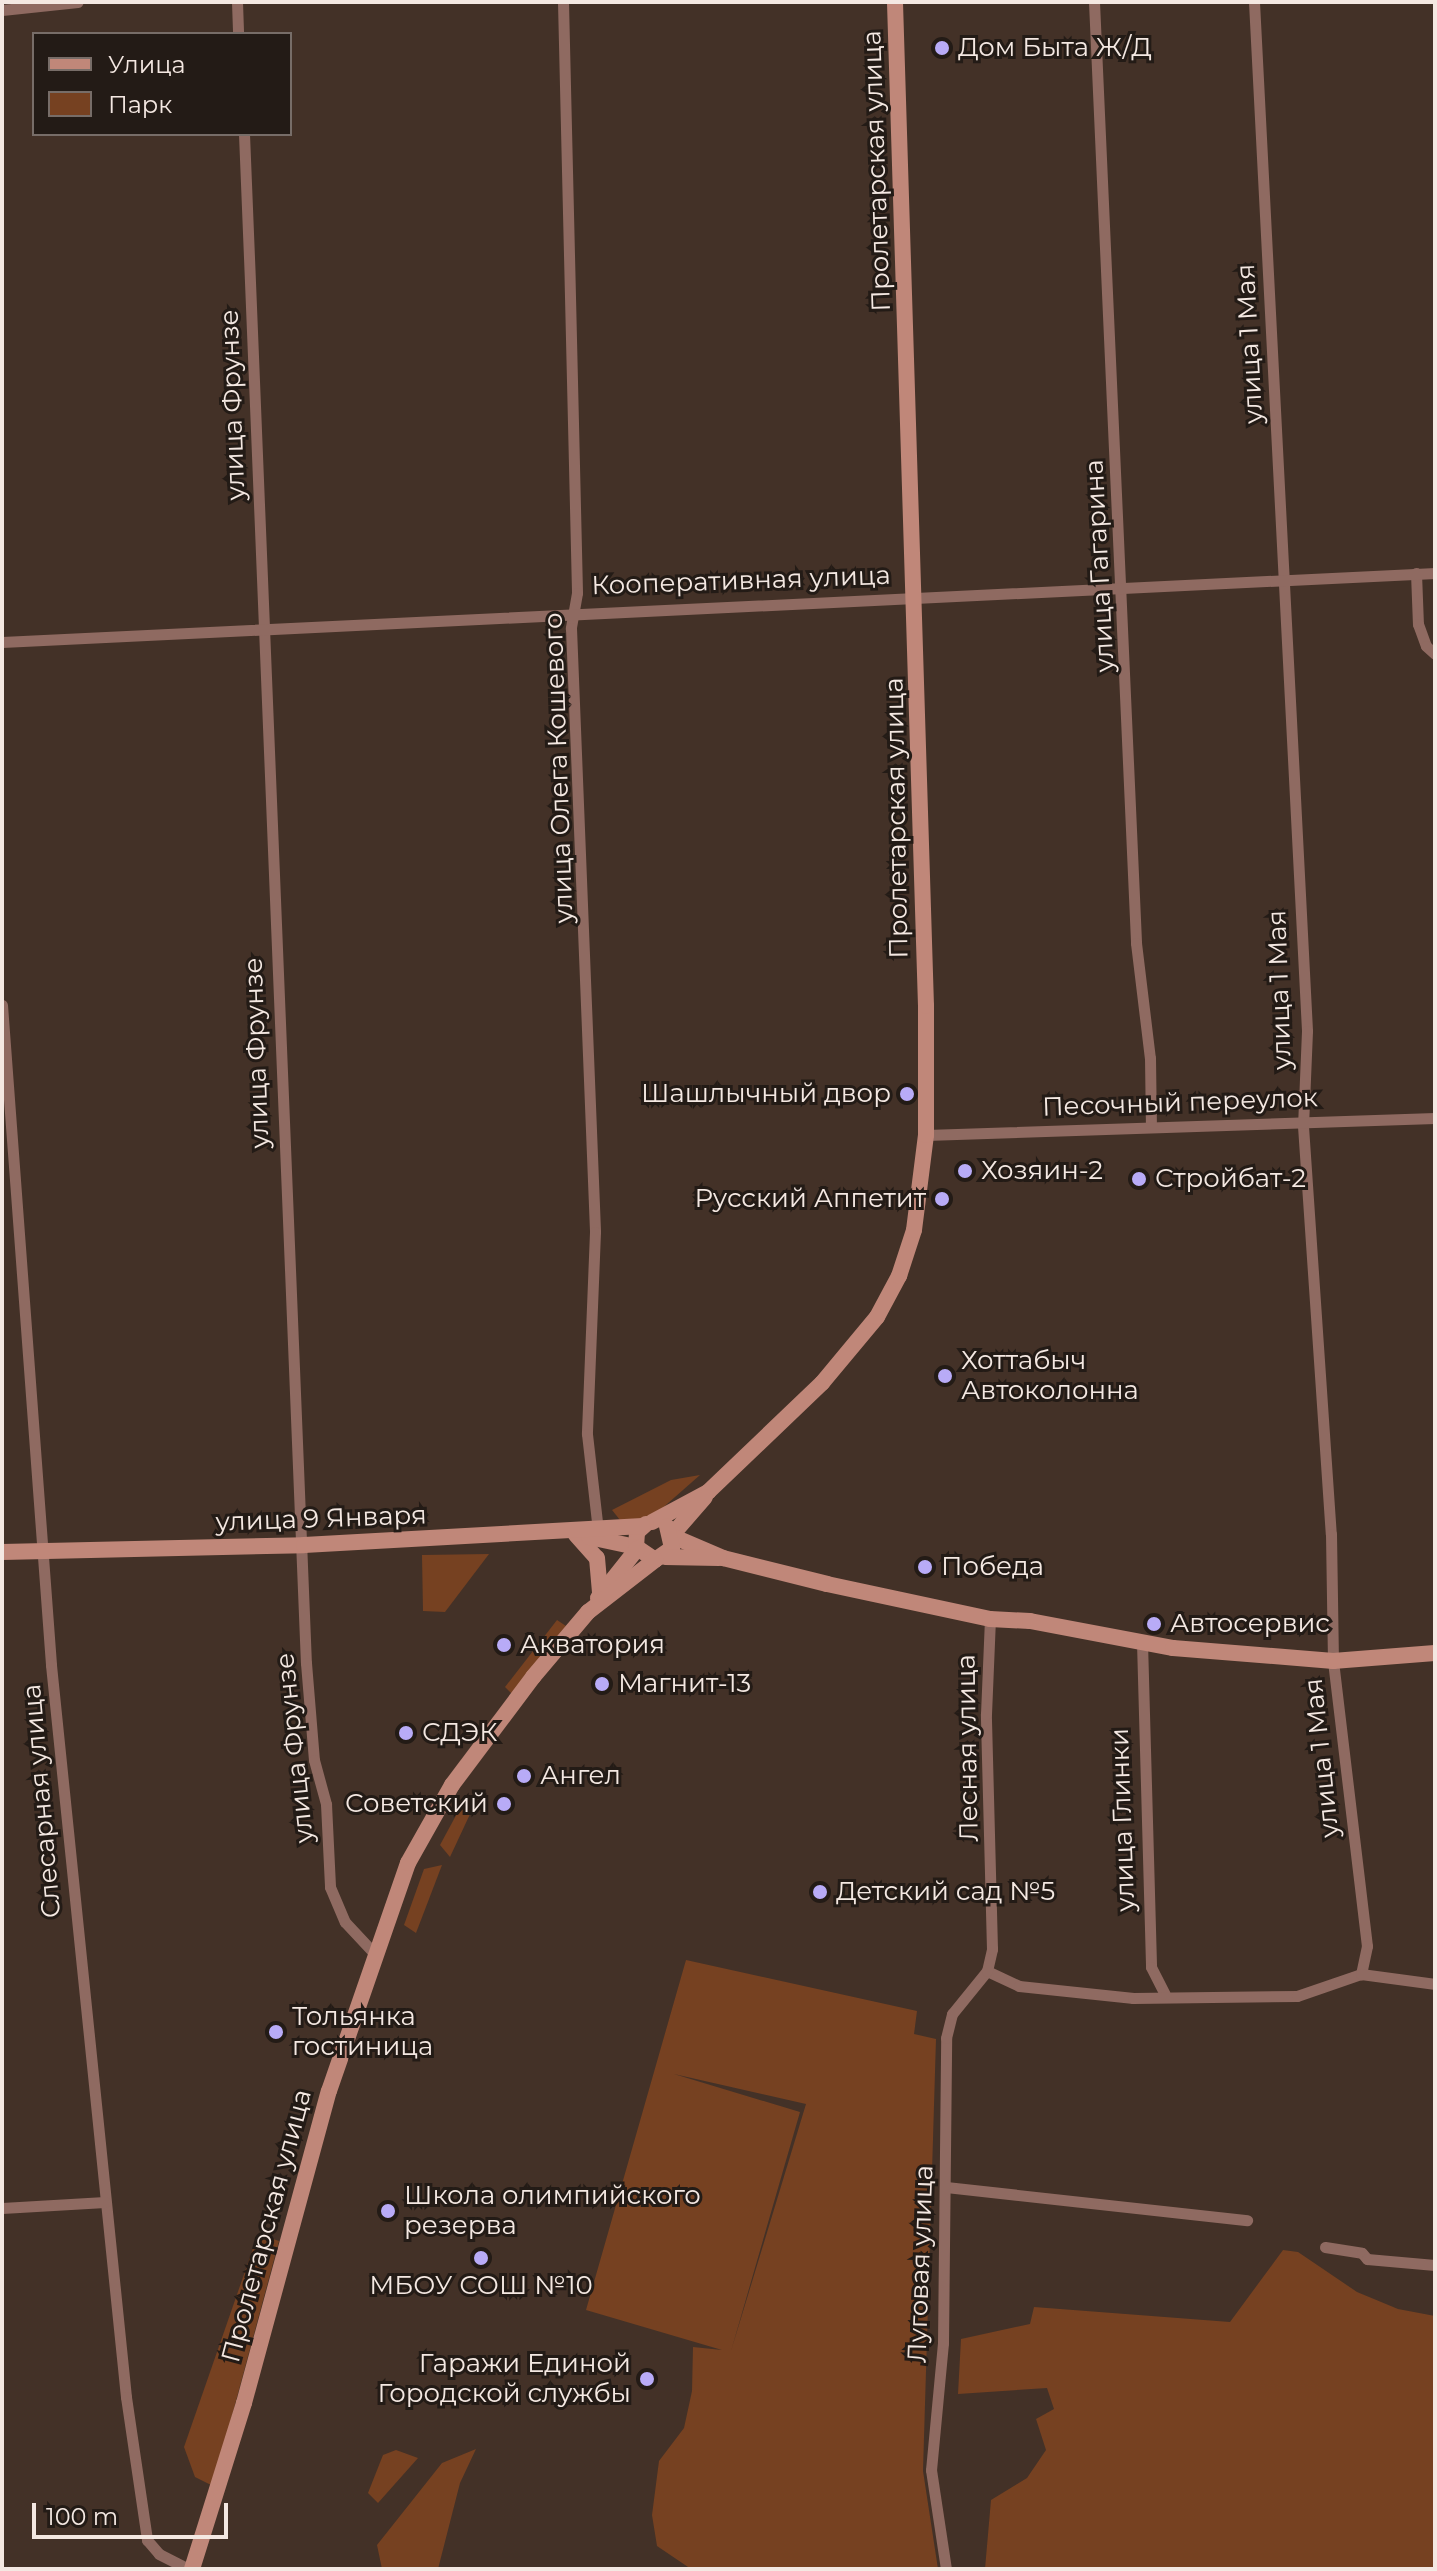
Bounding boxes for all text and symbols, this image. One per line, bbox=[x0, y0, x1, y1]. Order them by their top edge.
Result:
street label: Пролетарская улица bbox=[857, 30, 897, 312]
legend bbox=[32, 32, 292, 136]
place label: Дом Быта Ж/Д bbox=[958, 32, 1152, 64]
marker: Дом Быта Ж/Д bbox=[933, 39, 951, 57]
text: Улица bbox=[108, 50, 186, 79]
text: Парк bbox=[108, 90, 172, 119]
street label: улица 1 Мая bbox=[1230, 263, 1270, 425]
street label: улица Фрунзе bbox=[214, 309, 252, 501]
street label: улица Гагарина bbox=[1079, 459, 1121, 673]
street label: Кооперативная улица bbox=[591, 560, 891, 602]
street label: улица Олега Кошевого bbox=[538, 612, 580, 924]
street label: Пролетарская улица bbox=[879, 677, 915, 959]
street label: улица 1 Мая bbox=[1262, 909, 1298, 1071]
street label: улица Фрунзе bbox=[238, 957, 276, 1149]
place label: Шашлычный двор bbox=[641, 1078, 891, 1110]
street label: Песочный переулок bbox=[1042, 1083, 1318, 1123]
marker: Шашлычный двор bbox=[898, 1085, 916, 1103]
place label: Хозяин-2 bbox=[981, 1155, 1103, 1187]
marker: Хозяин-2 bbox=[956, 1162, 974, 1180]
place label: Стройбат-2 bbox=[1155, 1163, 1306, 1195]
marker: Стройбат-2 bbox=[1130, 1170, 1148, 1188]
place label: Русский Аппетит bbox=[695, 1183, 926, 1215]
marker: Русский Аппетит bbox=[933, 1190, 951, 1208]
place label: Хоттабыч Автоколонна bbox=[961, 1345, 1139, 1406]
marker: Хоттабыч Автоколонна bbox=[936, 1367, 954, 1385]
street label: улица 9 Января bbox=[215, 1500, 427, 1538]
place label: Победа bbox=[941, 1551, 1044, 1583]
marker: Победа bbox=[916, 1558, 934, 1576]
place label: Автосервис bbox=[1170, 1608, 1330, 1640]
marker: Автосервис bbox=[1145, 1615, 1163, 1633]
place label: Акватория bbox=[520, 1629, 665, 1661]
marker: Акватория bbox=[495, 1636, 513, 1654]
street label: улица Фрунзе bbox=[269, 1651, 321, 1845]
street label: Лесная улица bbox=[951, 1654, 985, 1842]
place label: Магнит-13 bbox=[618, 1668, 751, 1700]
marker: Магнит-13 bbox=[593, 1675, 611, 1693]
street label: улица 1 Мая bbox=[1298, 1677, 1346, 1839]
street label: Слесарная улица bbox=[16, 1683, 68, 1919]
place label: СДЭК bbox=[422, 1717, 497, 1749]
marker: СДЭК bbox=[397, 1724, 415, 1742]
street label: улица Глинки bbox=[1104, 1728, 1142, 1912]
place label: Ангел bbox=[540, 1760, 621, 1792]
marker: Ангел bbox=[515, 1767, 533, 1785]
place label: Советский bbox=[345, 1788, 488, 1820]
marker: Советский bbox=[495, 1795, 513, 1813]
place label: Детский сад №5 bbox=[836, 1876, 1055, 1908]
marker: Детский сад №5 bbox=[811, 1883, 829, 1901]
place label: Тольянка гостиница bbox=[292, 2001, 433, 2062]
marker: Тольянка гостиница bbox=[267, 2023, 285, 2041]
street label: Пролетарская улица bbox=[216, 2086, 318, 2366]
street label: Луговая улица bbox=[902, 2165, 940, 2363]
place label: Школа олимпийского резерва bbox=[404, 2180, 701, 2242]
marker: Школа олимпийского резерва bbox=[379, 2202, 397, 2220]
marker: МБОУ СОШ №10 bbox=[472, 2249, 490, 2267]
place label: МБОУ СОШ №10 bbox=[369, 2270, 593, 2302]
place label: Гаражи Единой Городской службы bbox=[377, 2348, 631, 2410]
marker: Гаражи Единой Городской службы bbox=[638, 2370, 656, 2388]
scale bar bbox=[36, 2487, 232, 2537]
text: 100 m bbox=[46, 2502, 118, 2531]

